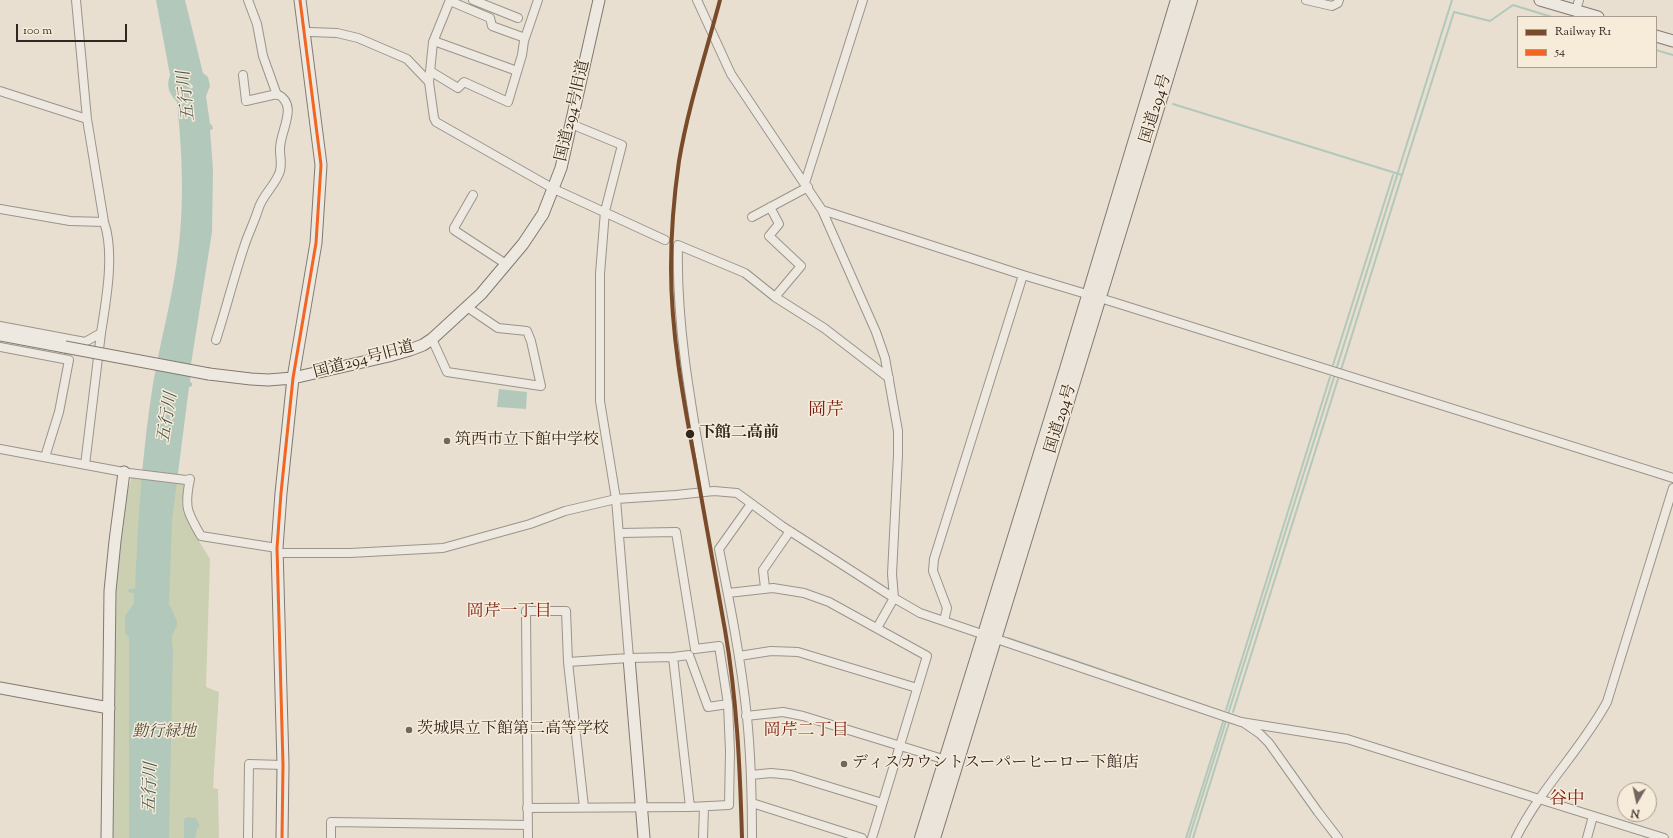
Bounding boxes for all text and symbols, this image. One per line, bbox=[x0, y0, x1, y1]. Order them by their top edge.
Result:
scale bar bbox=[18, 16, 129, 42]
legend bbox=[1517, 16, 1657, 68]
text: 100 m bbox=[23, 22, 52, 40]
text: Railway R1 bbox=[1555, 23, 1611, 41]
text: 54 bbox=[1555, 43, 1565, 61]
street label: 国道294号旧道 bbox=[553, 59, 595, 163]
water label: 五行川 bbox=[175, 70, 201, 122]
street label: 国道294号 bbox=[1137, 72, 1177, 146]
street label: 国道294号旧道 bbox=[312, 338, 416, 384]
street label: 国道294号 bbox=[1042, 382, 1082, 456]
water label: 五行川 bbox=[155, 391, 183, 445]
district label: 岡芹 bbox=[808, 401, 844, 423]
place label: 下館二高前 bbox=[699, 424, 779, 444]
marker: 下館二高前 bbox=[684, 428, 696, 440]
place label: 筑西市立下館中学校 bbox=[455, 431, 599, 451]
marker: 筑西市立下館中学校 bbox=[442, 436, 452, 446]
district label: 岡芹一丁目 bbox=[467, 603, 551, 623]
place label: 茨城県立下館第二高等学校 bbox=[417, 720, 609, 740]
district label: 岡芹二丁目 bbox=[764, 722, 848, 742]
park label: 勤行緑地 bbox=[132, 723, 196, 743]
marker: 茨城県立下館第二高等学校 bbox=[404, 725, 414, 735]
place label: ディスカウントスーパーヒーロー下館店 bbox=[852, 754, 1139, 774]
marker: ディスカウントスーパーヒーロー下館店 bbox=[839, 759, 849, 769]
water label: 五行川 bbox=[141, 762, 163, 814]
north arrow bbox=[1617, 782, 1657, 822]
district label: 谷中 bbox=[1549, 790, 1585, 812]
text: N bbox=[1630, 804, 1641, 821]

